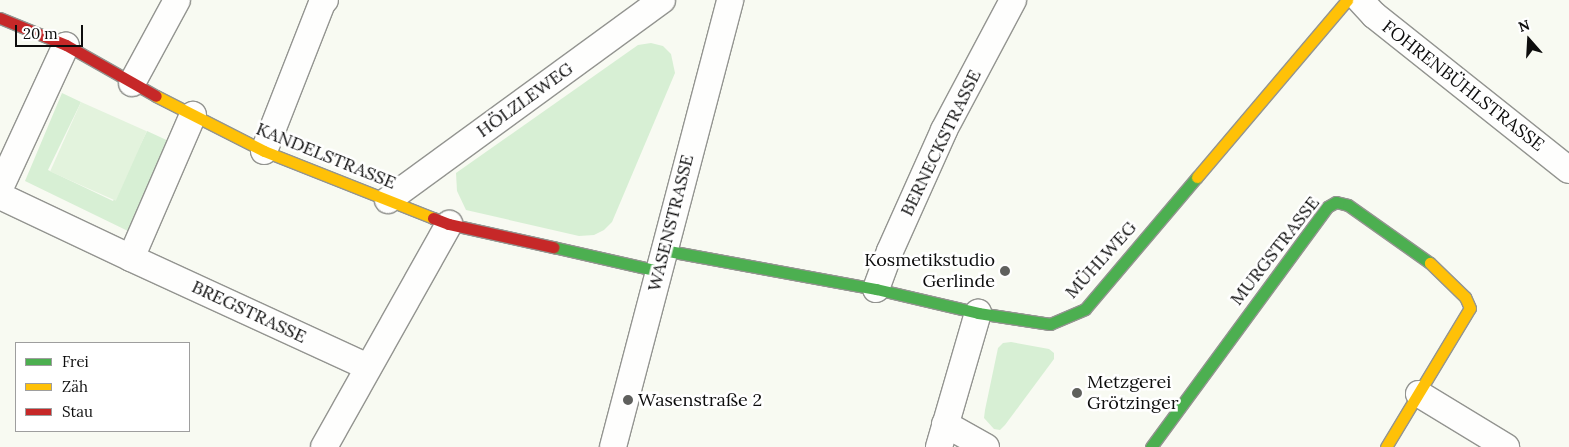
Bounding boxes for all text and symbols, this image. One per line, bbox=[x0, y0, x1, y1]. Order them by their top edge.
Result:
scale bar bbox=[18, 15, 85, 47]
north arrow bbox=[1504, 15, 1554, 65]
street label: FOHRENBÜHLSTRASSE bbox=[1378, 16, 1548, 156]
text: 20 m bbox=[23, 24, 58, 43]
street label: HÖLZLEWEG bbox=[473, 58, 577, 142]
street label: BERNECKSTRASSE bbox=[896, 66, 986, 220]
street label: KANDELSTRASSE bbox=[253, 118, 399, 194]
street label: WASENSTRASSE bbox=[644, 152, 698, 294]
street label: MURGSTRASSE bbox=[1226, 192, 1324, 310]
street label: MÜHLWEG bbox=[1061, 217, 1141, 303]
place label: Kosmetikstudio Gerlinde bbox=[864, 250, 995, 292]
marker: Kosmetikstudio Gerlinde bbox=[999, 265, 1011, 277]
street label: BREGSTRASSE bbox=[188, 276, 310, 348]
legend bbox=[15, 342, 190, 432]
text: Frei bbox=[62, 352, 89, 371]
place label: Metzgerei Grötzinger bbox=[1087, 372, 1178, 414]
text: Zäh bbox=[62, 377, 88, 396]
marker: Metzgerei Grötzinger bbox=[1071, 387, 1083, 399]
place label: Wasenstraße 2 bbox=[638, 389, 762, 411]
marker: Wasenstraße 2 bbox=[622, 394, 634, 406]
text: Stau bbox=[62, 402, 93, 421]

